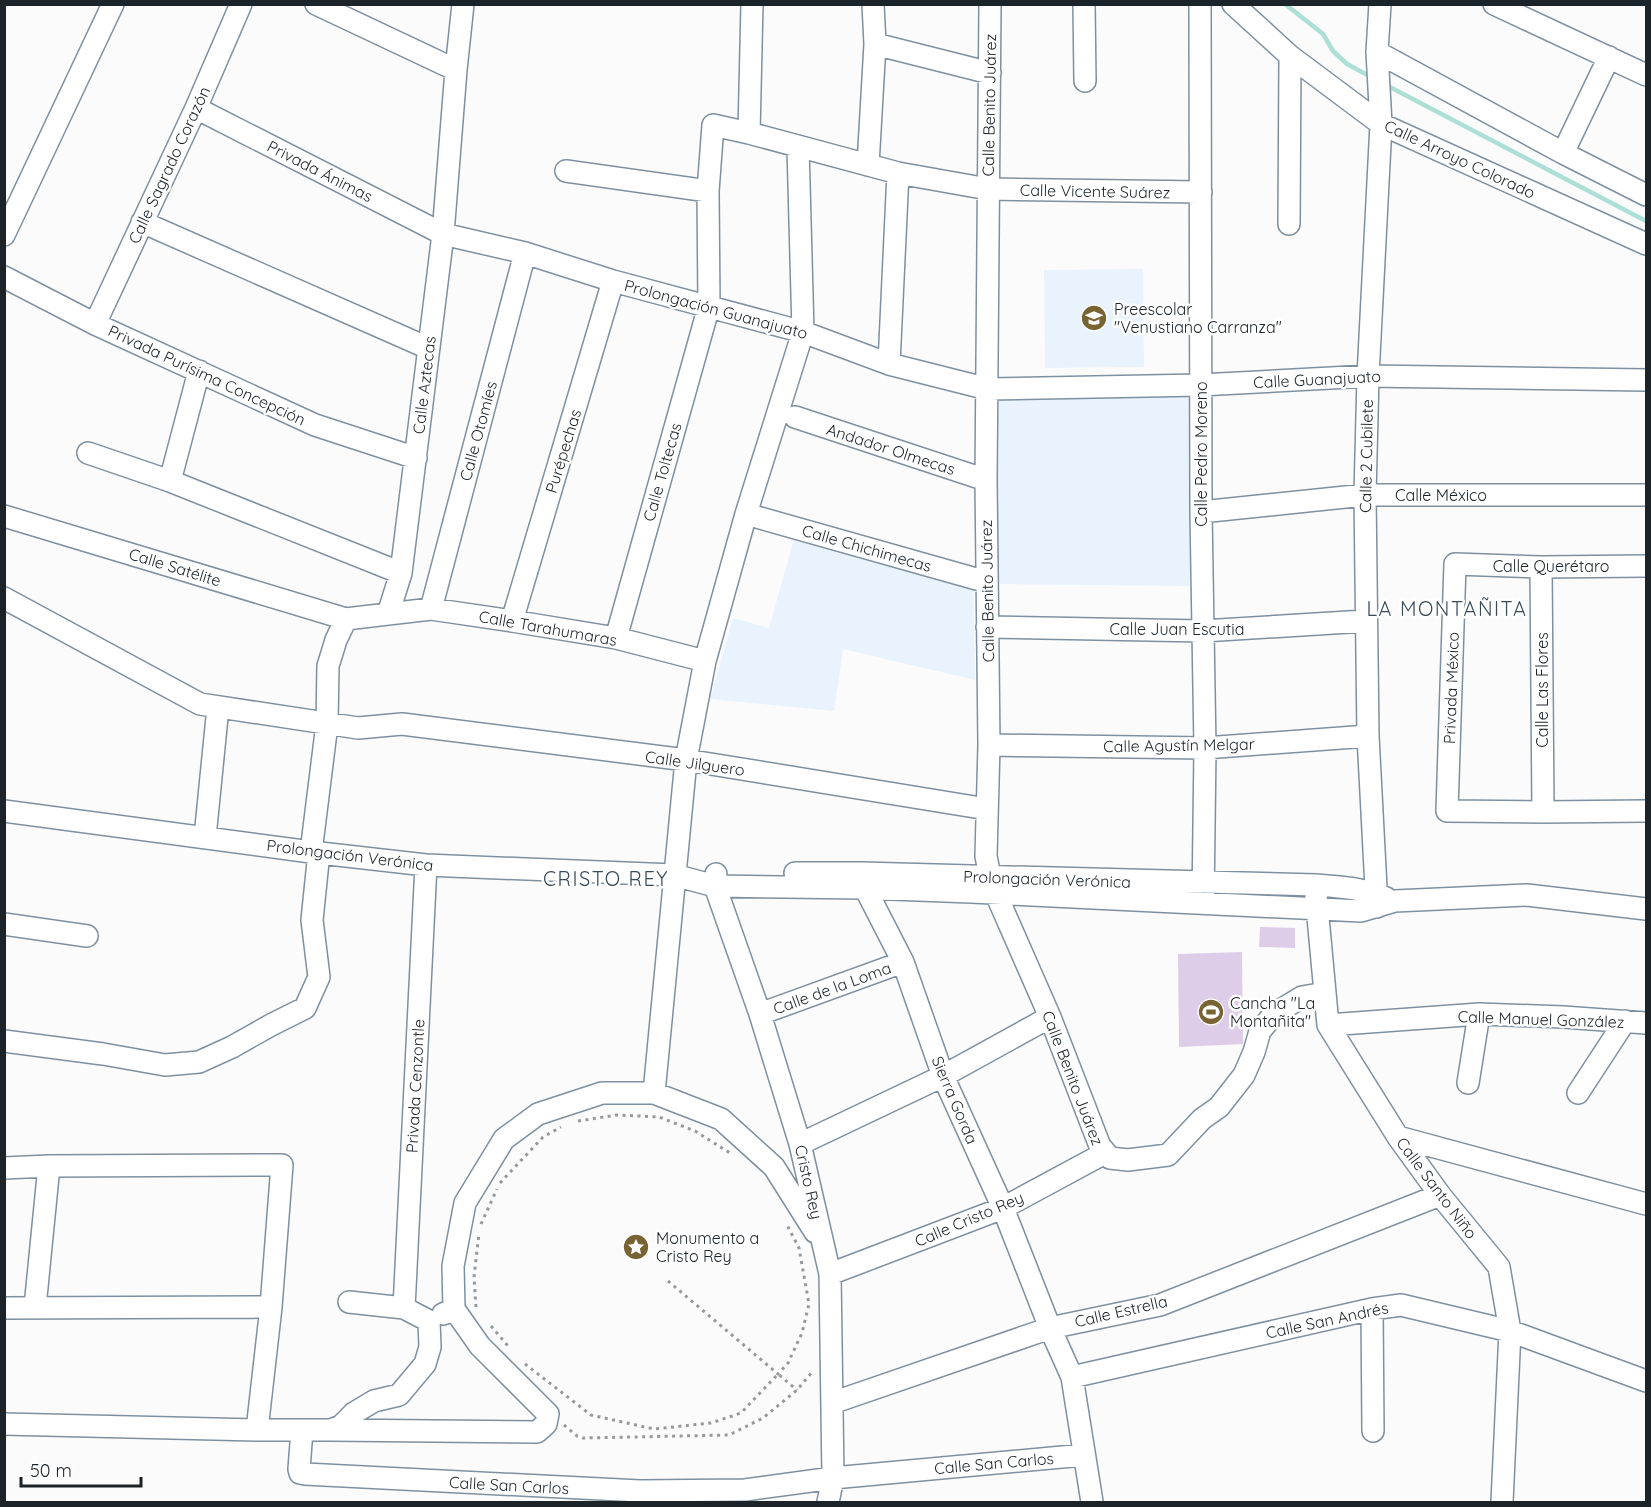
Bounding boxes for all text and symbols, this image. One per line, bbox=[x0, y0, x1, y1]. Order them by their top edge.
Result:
street label: Calle Benito Juárez bbox=[978, 33, 1000, 177]
street label: Calle Sagrado Corazón bbox=[124, 83, 214, 247]
street label: Calle Arroyo Colorado bbox=[1381, 115, 1539, 203]
street label: Privada Ánimas bbox=[264, 136, 376, 206]
street label: Calle Vicente Suárez bbox=[1020, 180, 1170, 202]
street label: Prolongación Guanajuato bbox=[622, 275, 810, 343]
place label: Preescolar "Venustiano Carranza" bbox=[1114, 299, 1282, 337]
school or university icon: Preescolar "Venustiano Carranza" bbox=[1079, 303, 1109, 333]
street label: Privada Purísima Concepción bbox=[105, 320, 309, 430]
street label: Calle Aztecas bbox=[408, 335, 440, 435]
street label: Calle Guanajuato bbox=[1253, 366, 1381, 392]
street label: Calle Otomíes bbox=[455, 379, 501, 483]
street label: Calle Pedro Moreno bbox=[1191, 381, 1211, 527]
street label: Calle 2 Cubilete bbox=[1355, 399, 1377, 513]
street label: Purépechas bbox=[541, 407, 585, 495]
street label: Andador Olmecas bbox=[824, 419, 958, 479]
street label: Calle Toltecas bbox=[638, 420, 686, 524]
street label: Calle México bbox=[1395, 485, 1487, 505]
street label: Calle Benito Juárez bbox=[976, 519, 998, 663]
street label: Calle Chichimecas bbox=[800, 520, 934, 576]
street label: Calle Satélite bbox=[127, 544, 223, 590]
street label: Calle Querétaro bbox=[1493, 556, 1609, 576]
district label: LA MONTAÑITA bbox=[1366, 596, 1528, 621]
street label: Calle Tarahumaras bbox=[477, 606, 619, 650]
street label: Calle Juan Escutia bbox=[1110, 619, 1244, 639]
street label: Privada México bbox=[1439, 632, 1463, 744]
street label: Calle Las Flores bbox=[1532, 632, 1552, 748]
street label: Calle Agustín Melgar bbox=[1103, 734, 1255, 756]
street label: Calle Jilguero bbox=[644, 746, 746, 780]
street label: Prolongación Verónica bbox=[265, 835, 435, 875]
district label: CRISTO REY bbox=[543, 866, 669, 891]
street label: Prolongación Verónica bbox=[963, 866, 1131, 892]
street label: Calle de la Loma bbox=[770, 957, 894, 1019]
place label: Cancha "La Montañita" bbox=[1230, 993, 1315, 1031]
sports icon: Cancha "La Montañita" bbox=[1196, 997, 1226, 1027]
street label: Calle Manuel González bbox=[1457, 1006, 1625, 1032]
street label: Calle Benito Juárez bbox=[1038, 1008, 1108, 1148]
street label: Privada Cenzontle bbox=[402, 1018, 428, 1154]
street label: Sierra Gorda bbox=[928, 1053, 982, 1147]
street label: Calle Santo Niño bbox=[1392, 1133, 1482, 1243]
street label: Cristo Rey bbox=[791, 1143, 827, 1221]
street label: Calle Cristo Rey bbox=[912, 1187, 1026, 1251]
place label: Monumento a Cristo Rey bbox=[656, 1228, 759, 1266]
place icon: Monumento a Cristo Rey bbox=[621, 1232, 651, 1262]
street label: Calle Estrella bbox=[1073, 1291, 1169, 1331]
street label: Calle San Andrés bbox=[1264, 1297, 1390, 1343]
street label: Calle San Carlos bbox=[933, 1448, 1055, 1478]
scale bar bbox=[21, 1450, 141, 1488]
text: 50 m bbox=[30, 1459, 72, 1482]
street label: Calle San Carlos bbox=[449, 1472, 569, 1498]

